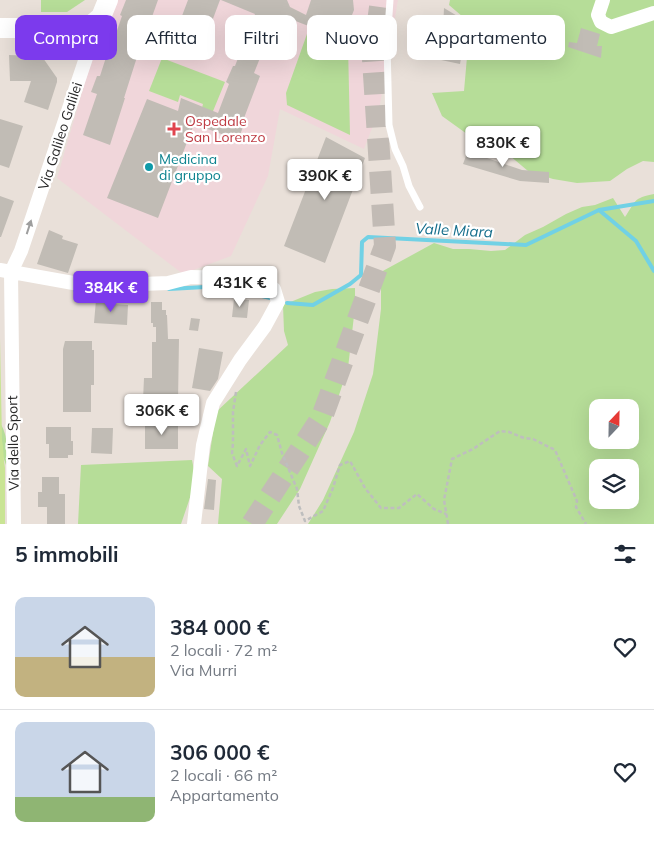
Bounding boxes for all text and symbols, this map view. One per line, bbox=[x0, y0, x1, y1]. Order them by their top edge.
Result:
chip: Compra bbox=[15, 15, 117, 60]
chip: Affitta bbox=[127, 15, 215, 60]
chip: Filtri bbox=[225, 15, 297, 60]
chip: Nuovo bbox=[307, 15, 397, 60]
chip: Appartamento bbox=[407, 15, 565, 60]
street label: Via Galileo Galilei bbox=[34, 80, 86, 192]
place label: Ospedale San Lorenzo bbox=[185, 112, 265, 146]
marker: Ospedale San Lorenzo bbox=[167, 122, 181, 136]
pin: 830K € bbox=[462, 126, 544, 168]
text: 830K € bbox=[476, 132, 530, 152]
place label: Medicina di gruppo bbox=[159, 150, 221, 184]
pin: 390K € bbox=[284, 158, 366, 201]
marker: Medicina di gruppo bbox=[143, 161, 155, 173]
text: 390K € bbox=[298, 165, 352, 185]
water label: Valle Miara bbox=[415, 218, 493, 242]
one-way arrow bbox=[26, 219, 34, 234]
pin: 431K € bbox=[199, 266, 281, 308]
pin: 384K € bbox=[70, 270, 152, 313]
text: 431K € bbox=[213, 272, 267, 292]
text: 384K € bbox=[84, 277, 138, 297]
pin: 306K € bbox=[121, 394, 203, 436]
street label: Via dello Sport bbox=[3, 395, 23, 491]
north arrow bbox=[589, 399, 639, 449]
map controls bbox=[589, 399, 639, 509]
text: 306K € bbox=[135, 400, 189, 420]
button: layers bbox=[589, 459, 639, 509]
icon: filters bbox=[611, 540, 639, 568]
text: 5 immobili bbox=[15, 541, 119, 567]
text: 384 000 € bbox=[170, 614, 270, 640]
icon: home bbox=[55, 617, 115, 677]
icon: heart bbox=[611, 633, 639, 661]
text: 2 locali · 72 m² bbox=[170, 640, 277, 660]
text: Via Murri bbox=[170, 660, 237, 680]
text: 306 000 € bbox=[170, 739, 270, 765]
icon: home bbox=[55, 742, 115, 802]
icon: heart bbox=[611, 758, 639, 786]
text: 2 locali · 66 m² bbox=[170, 765, 277, 785]
text: Appartamento bbox=[170, 785, 279, 805]

